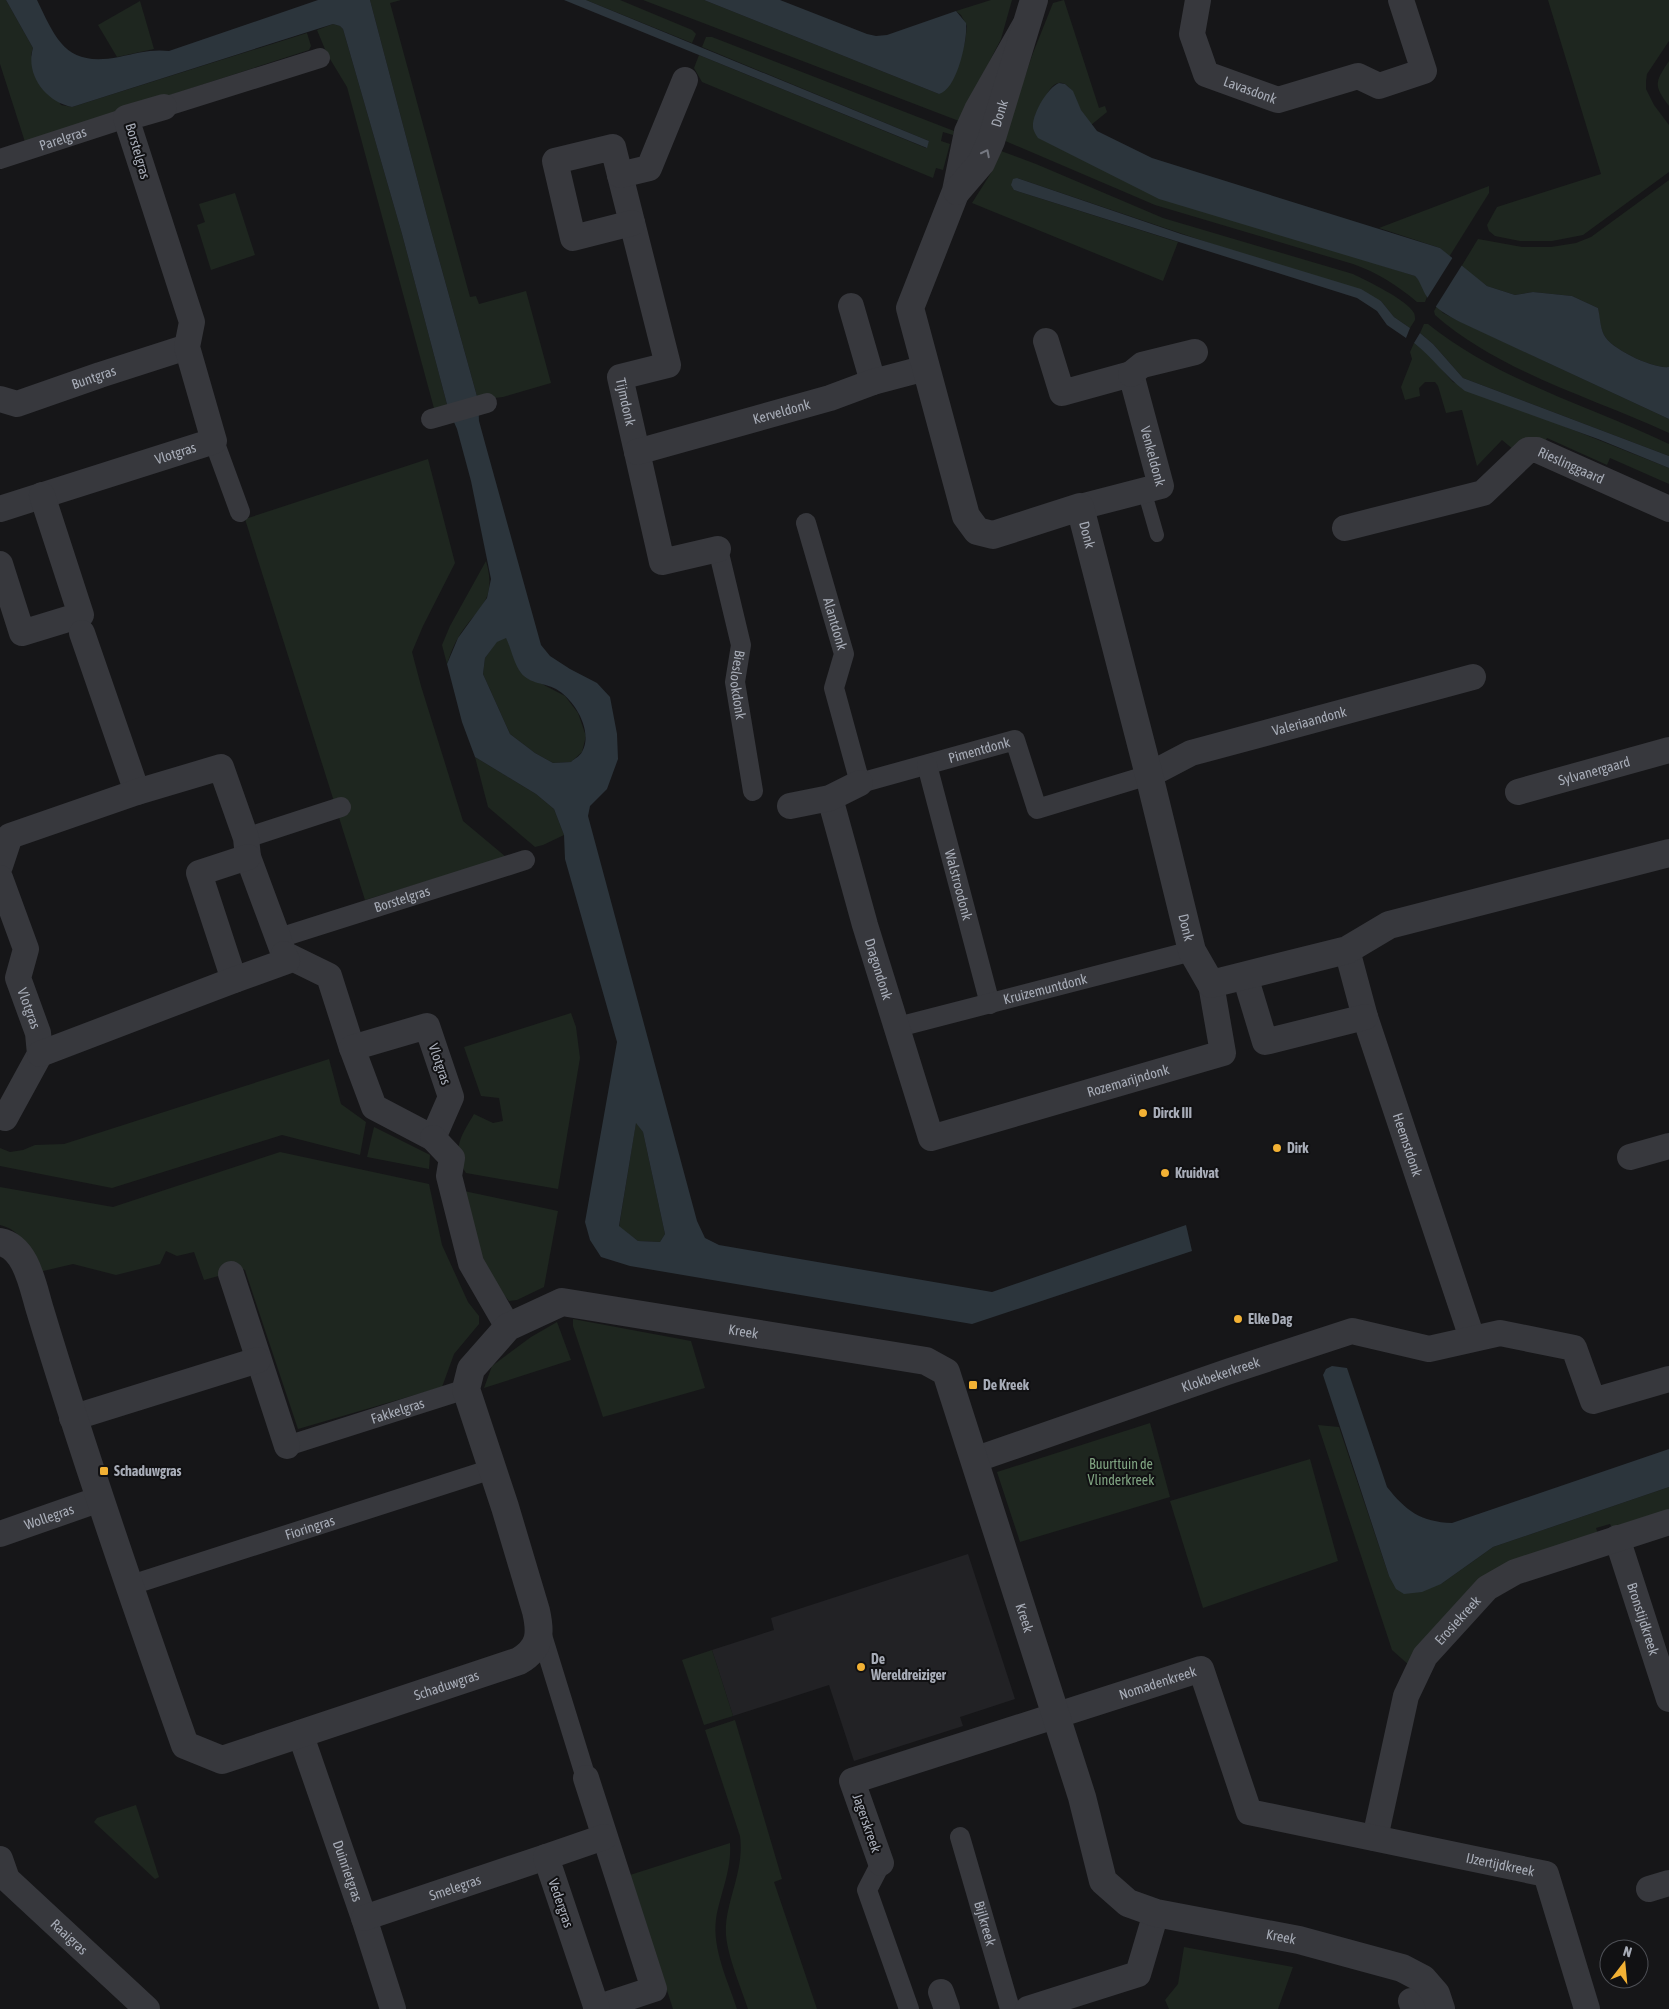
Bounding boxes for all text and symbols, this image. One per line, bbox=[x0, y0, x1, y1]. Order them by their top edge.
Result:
street label: Lavasdonk bbox=[1222, 73, 1279, 107]
street label: Donk bbox=[988, 98, 1011, 129]
street label: Borstelgras bbox=[122, 121, 154, 181]
street label: Parelgras bbox=[37, 123, 88, 154]
one-way arrow bbox=[980, 149, 990, 158]
street label: Buntgras bbox=[70, 362, 118, 392]
street label: Tijmdonk bbox=[612, 376, 639, 427]
street label: Kerveldonk bbox=[751, 396, 812, 427]
street label: Venkeldonk bbox=[1137, 424, 1169, 488]
street label: Vlotgras bbox=[153, 439, 198, 467]
street label: Rieslinggaard bbox=[1536, 444, 1607, 487]
street label: Donk bbox=[1076, 519, 1098, 550]
street label: Alantdonk bbox=[820, 596, 850, 652]
street label: Bieslookdonk bbox=[727, 649, 749, 721]
street label: Valeriaandonk bbox=[1270, 703, 1348, 739]
street label: Pimentdonk bbox=[947, 734, 1012, 766]
street label: Sylvanergaard bbox=[1556, 753, 1632, 788]
street label: Walstroodonk bbox=[942, 848, 976, 922]
street label: Borstelgras bbox=[372, 883, 432, 915]
street label: Donk bbox=[1175, 912, 1197, 943]
street label: Dragondonk bbox=[862, 936, 896, 1002]
street label: Kruizemuntdonk bbox=[1002, 970, 1089, 1007]
street label: Vlotgras bbox=[14, 986, 44, 1031]
street label: Vlotgras bbox=[426, 1041, 454, 1087]
street label: Rozemarijndonk bbox=[1085, 1061, 1171, 1100]
place label: Dirck III bbox=[1153, 1105, 1192, 1121]
marker: Dirck III bbox=[1137, 1107, 1149, 1119]
street label: Heemstdonk bbox=[1390, 1111, 1426, 1179]
place label: Dirk bbox=[1287, 1140, 1309, 1156]
marker: Dirk bbox=[1271, 1142, 1283, 1154]
place label: Kruidvat bbox=[1175, 1165, 1219, 1181]
marker: Kruidvat bbox=[1159, 1167, 1171, 1179]
place label: Elke Dag bbox=[1248, 1311, 1293, 1327]
marker: Elke Dag bbox=[1232, 1313, 1244, 1325]
street label: Kreek bbox=[727, 1321, 759, 1342]
street label: Klokbekerkreek bbox=[1179, 1354, 1262, 1395]
place label: De Kreek bbox=[983, 1377, 1030, 1393]
marker: De Kreek bbox=[967, 1379, 979, 1391]
street label: Fakkelgras bbox=[369, 1395, 426, 1427]
park label: Buurttuin de Vlinderkreek bbox=[1088, 1456, 1154, 1488]
place label: Schaduwgras bbox=[114, 1463, 181, 1479]
marker: Schaduwgras bbox=[98, 1465, 110, 1477]
street label: Wollegras bbox=[22, 1501, 76, 1533]
street label: Fioringras bbox=[283, 1512, 337, 1543]
street label: Bronstijdkreek bbox=[1624, 1581, 1662, 1657]
street label: Erosiekreek bbox=[1431, 1593, 1484, 1648]
street label: Kreek bbox=[1012, 1601, 1037, 1634]
place label: De Wereldreiziger bbox=[870, 1651, 947, 1683]
marker: De Wereldreiziger bbox=[855, 1661, 867, 1673]
street label: Nomadenkreek bbox=[1117, 1663, 1198, 1703]
street label: Schaduwgras bbox=[412, 1667, 481, 1703]
street label: Jagerskreek bbox=[849, 1791, 885, 1855]
street label: Duinrietgras bbox=[330, 1838, 366, 1904]
street label: IJzertijdkreek bbox=[1465, 1850, 1536, 1879]
street label: Smelegras bbox=[427, 1871, 483, 1904]
street label: Vedergras bbox=[545, 1876, 577, 1930]
street label: Bijlkreek bbox=[971, 1899, 999, 1948]
street label: Raaigras bbox=[47, 1916, 91, 1958]
street label: Kreek bbox=[1265, 1926, 1297, 1947]
north arrow bbox=[1599, 1939, 1649, 1989]
text: N bbox=[1621, 1943, 1634, 1960]

